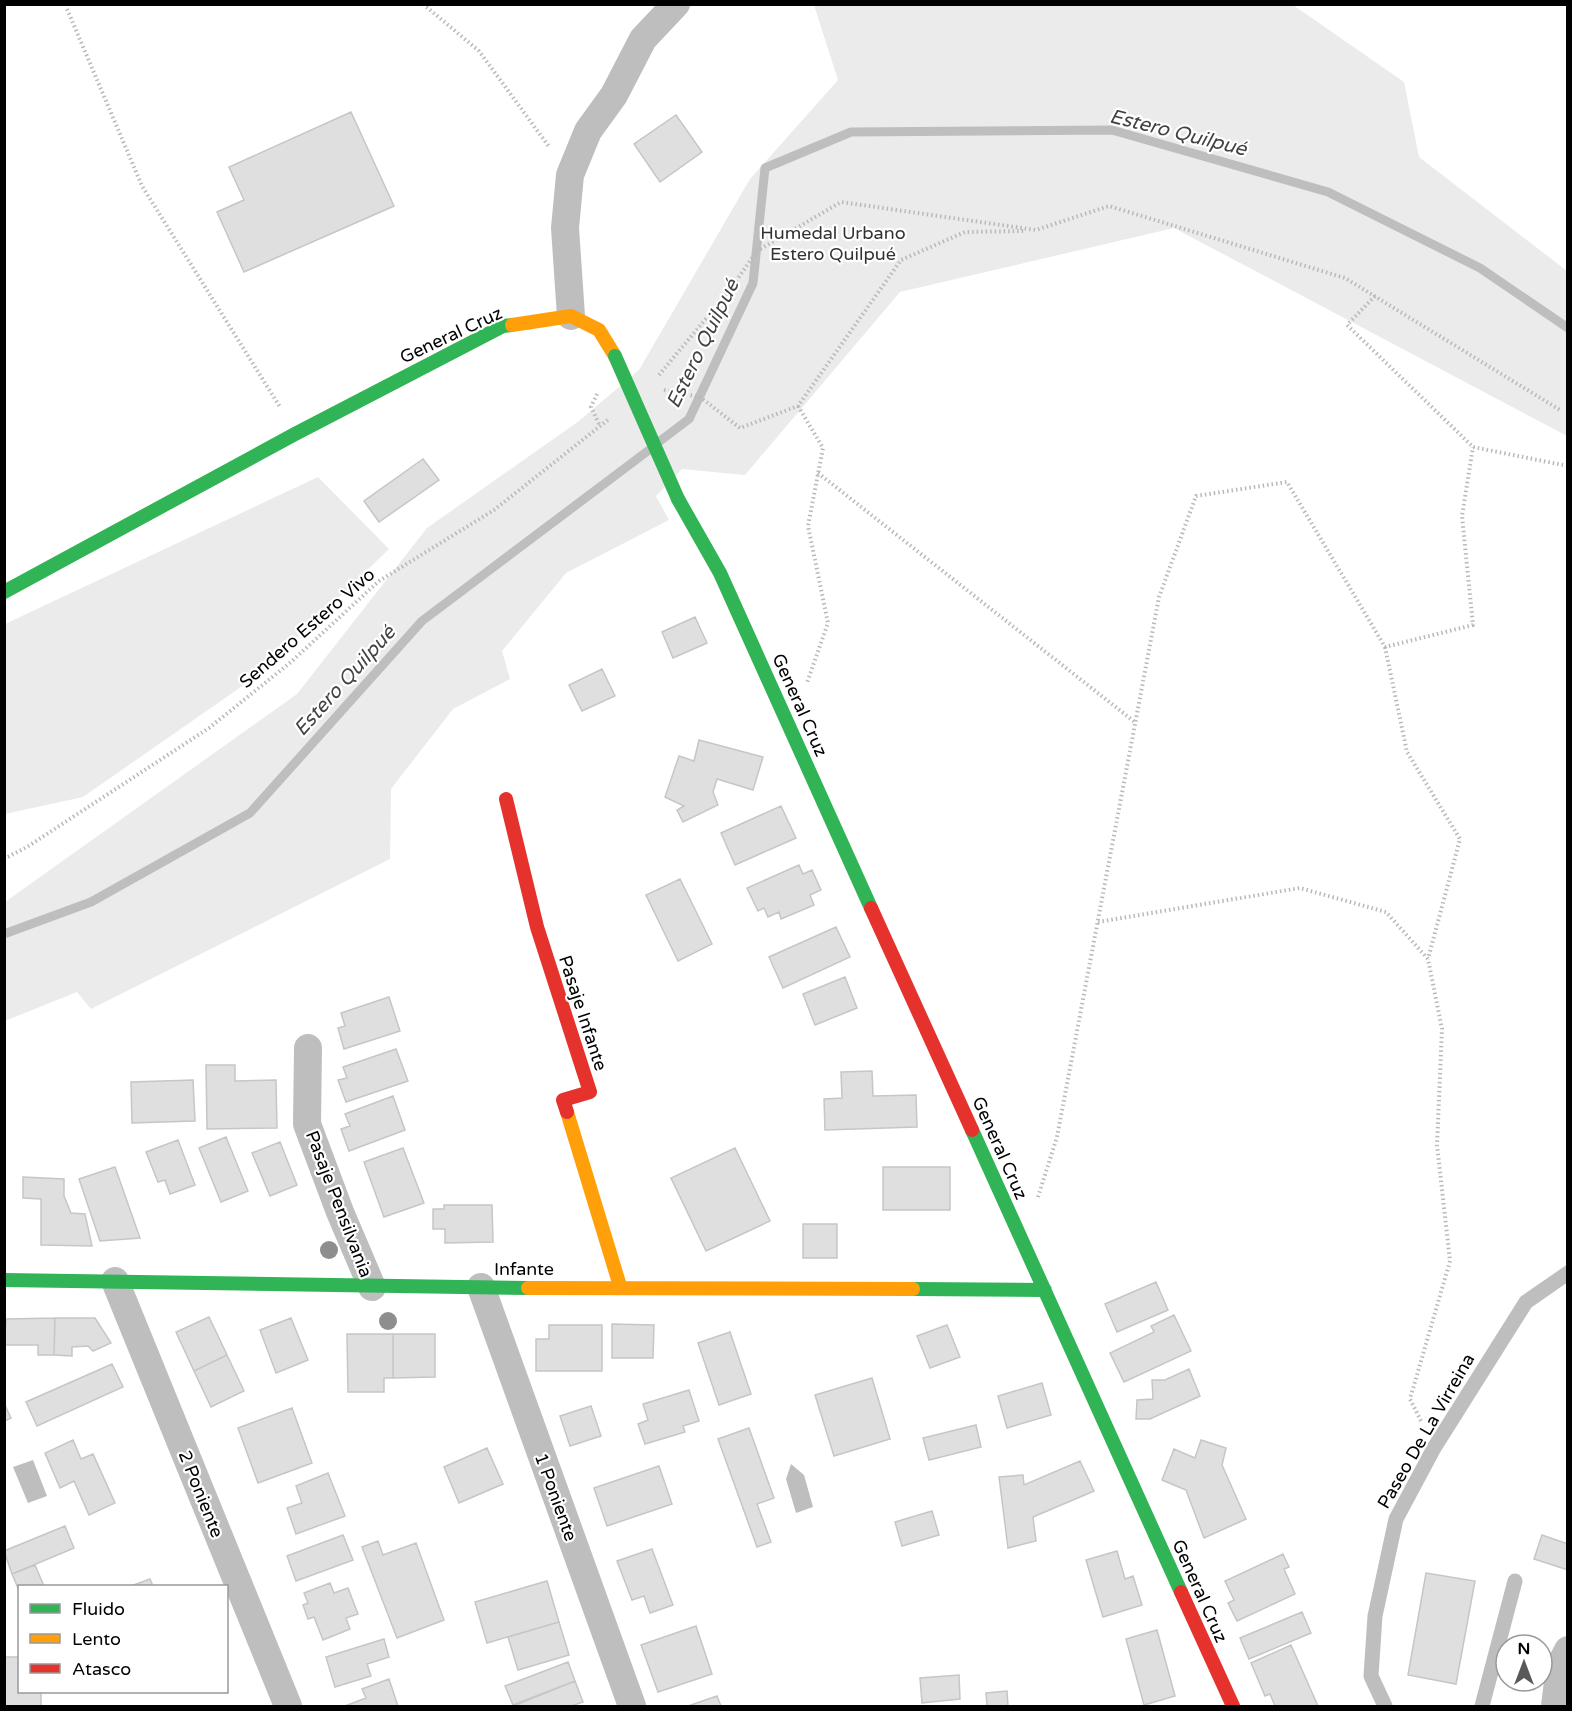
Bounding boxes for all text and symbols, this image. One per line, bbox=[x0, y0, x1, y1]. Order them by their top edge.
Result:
water label: Estero Quilpué bbox=[1107, 104, 1250, 162]
park label: Humedal Urbano Estero Quilpué bbox=[760, 222, 906, 265]
water label: Estero Quilpué bbox=[662, 274, 745, 412]
street label: General Cruz bbox=[396, 302, 506, 368]
street label: Sendero Estero Vivo bbox=[235, 563, 379, 693]
water label: Estero Quilpué bbox=[289, 620, 402, 741]
street label: General Cruz bbox=[768, 650, 833, 760]
street label: Pasaje Infante bbox=[554, 953, 612, 1073]
street label: General Cruz bbox=[968, 1093, 1033, 1203]
street label: Pasaje Pensilvania bbox=[301, 1127, 377, 1281]
street label: Infante bbox=[494, 1258, 554, 1280]
street label: Paseo De La Virreina bbox=[1373, 1350, 1479, 1512]
street label: 2 Poniente bbox=[174, 1447, 228, 1541]
street label: 1 Poniente bbox=[530, 1450, 582, 1544]
street label: General Cruz bbox=[1168, 1536, 1233, 1646]
legend bbox=[18, 1585, 228, 1693]
text: Fluido bbox=[72, 1598, 125, 1620]
text: Lento bbox=[72, 1628, 121, 1650]
north arrow bbox=[1494, 1633, 1554, 1693]
text: N bbox=[1518, 1639, 1530, 1659]
text: Atasco bbox=[72, 1658, 131, 1680]

